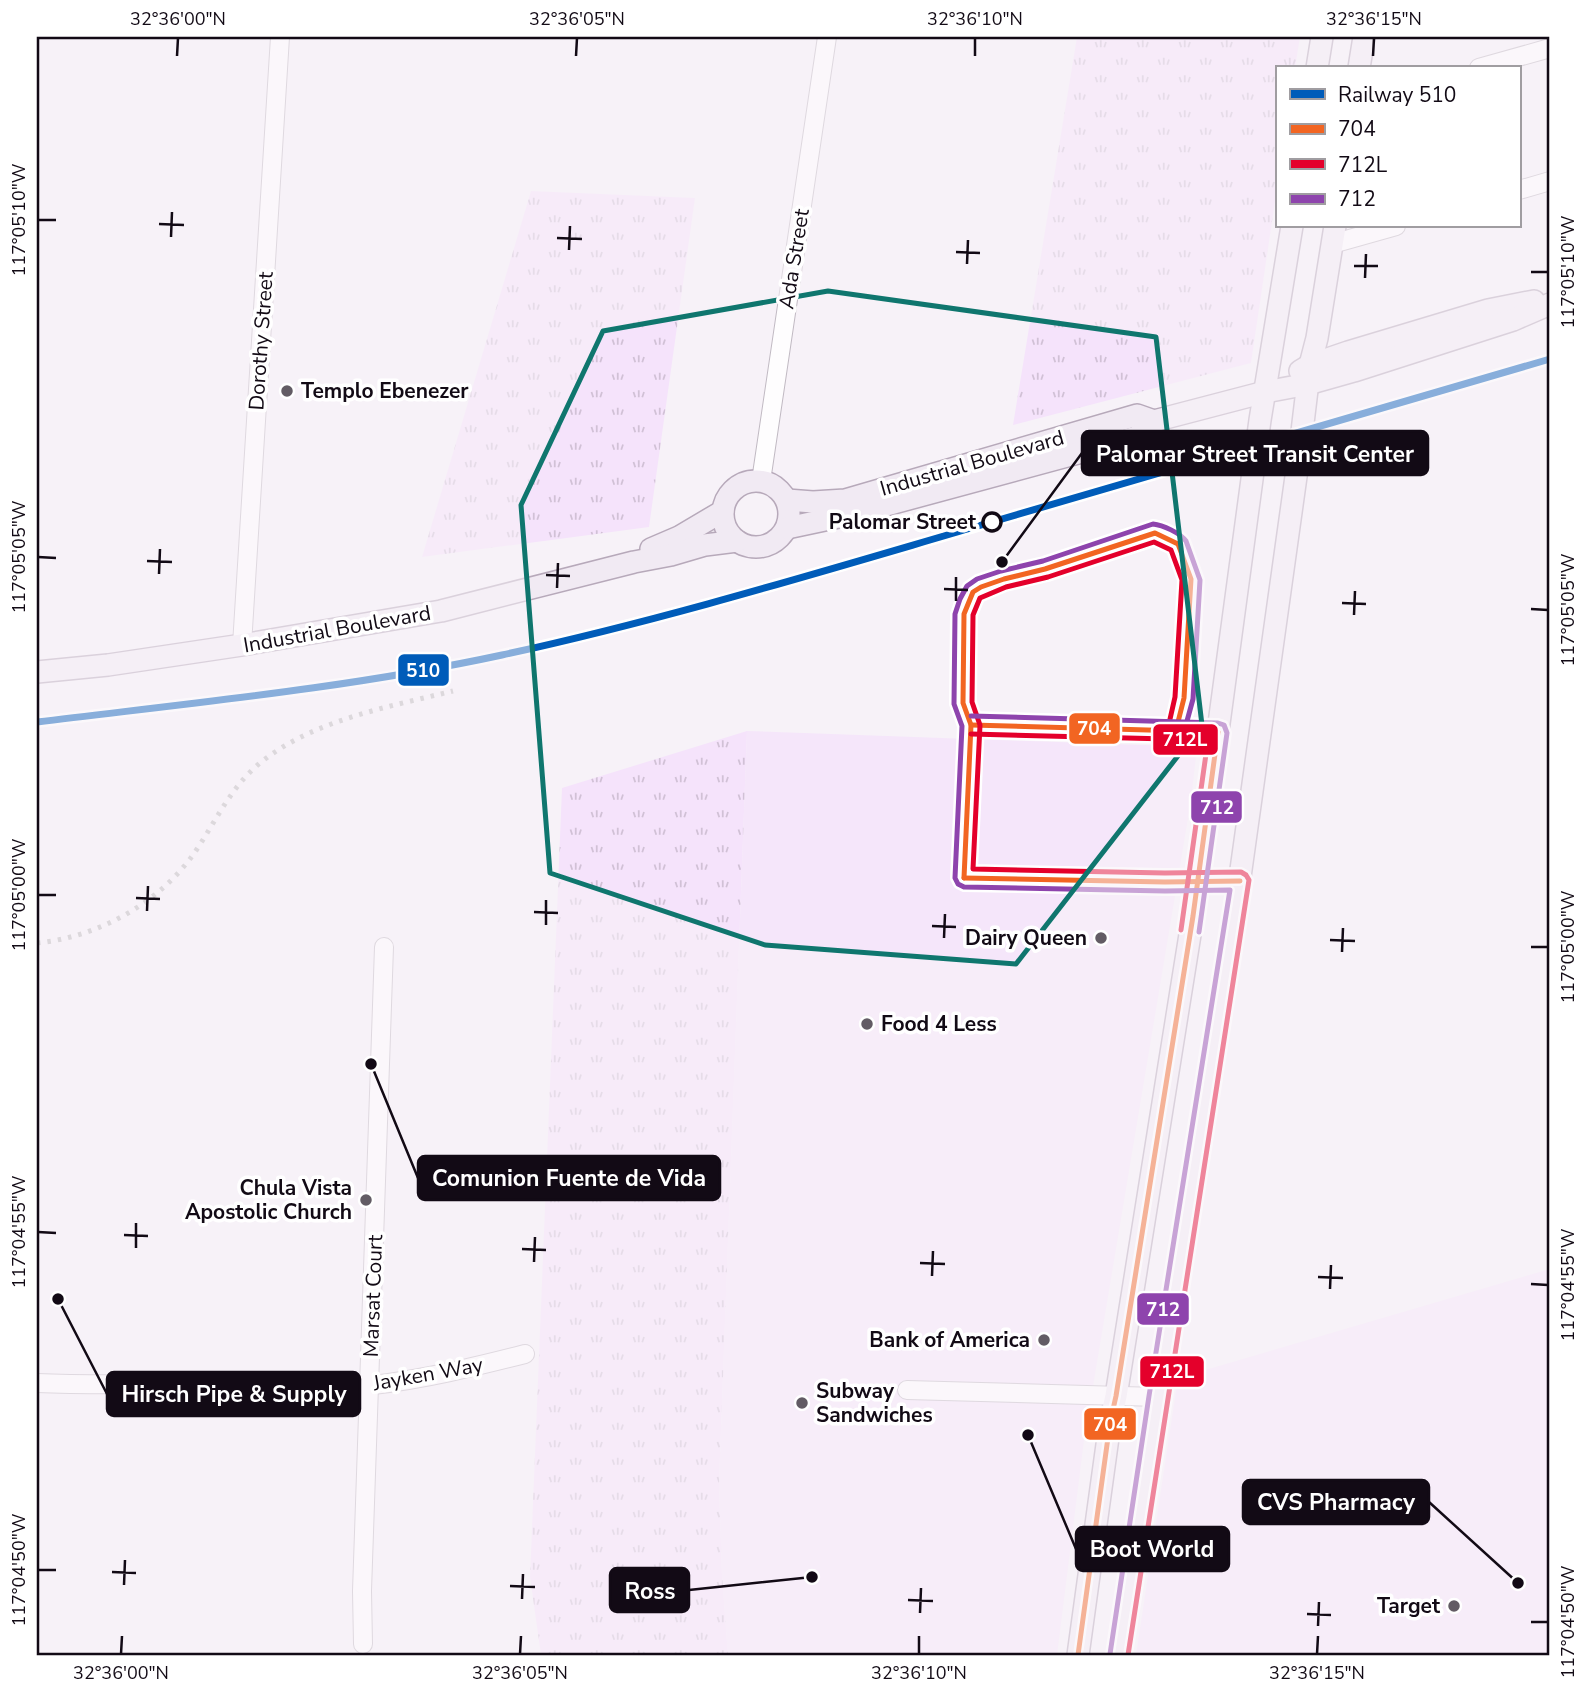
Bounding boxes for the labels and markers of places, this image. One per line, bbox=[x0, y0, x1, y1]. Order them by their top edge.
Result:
place label: Templo Ebenezer bbox=[301, 377, 469, 405]
marker: Templo Ebenezer bbox=[279, 383, 295, 399]
callout: Palomar Street Transit Center bbox=[1082, 431, 1428, 475]
place label: Palomar Street bbox=[829, 508, 977, 536]
marker: Palomar Street bbox=[982, 512, 1002, 532]
place label: Dairy Queen bbox=[965, 924, 1087, 952]
marker: Dairy Queen bbox=[1093, 930, 1109, 946]
place label: Food 4 Less bbox=[881, 1010, 997, 1038]
marker: Food 4 Less bbox=[859, 1016, 875, 1032]
callout: Comunion Fuente de Vida bbox=[418, 1156, 720, 1200]
place label: Chula Vista Apostolic Church bbox=[185, 1174, 352, 1226]
marker: Chula Vista Apostolic Church bbox=[358, 1192, 374, 1208]
place label: Bank of America bbox=[869, 1326, 1030, 1354]
marker: Bank of America bbox=[1036, 1332, 1052, 1348]
callout: Hirsch Pipe & Supply bbox=[107, 1372, 360, 1416]
place label: Subway Sandwiches bbox=[816, 1377, 933, 1429]
marker: Subway Sandwiches bbox=[794, 1395, 810, 1411]
callout: CVS Pharmacy bbox=[1243, 1480, 1429, 1524]
callout: Boot World bbox=[1076, 1527, 1229, 1571]
callout: Ross bbox=[610, 1568, 689, 1612]
place label: Target bbox=[1377, 1592, 1441, 1620]
marker: Target bbox=[1446, 1598, 1462, 1614]

